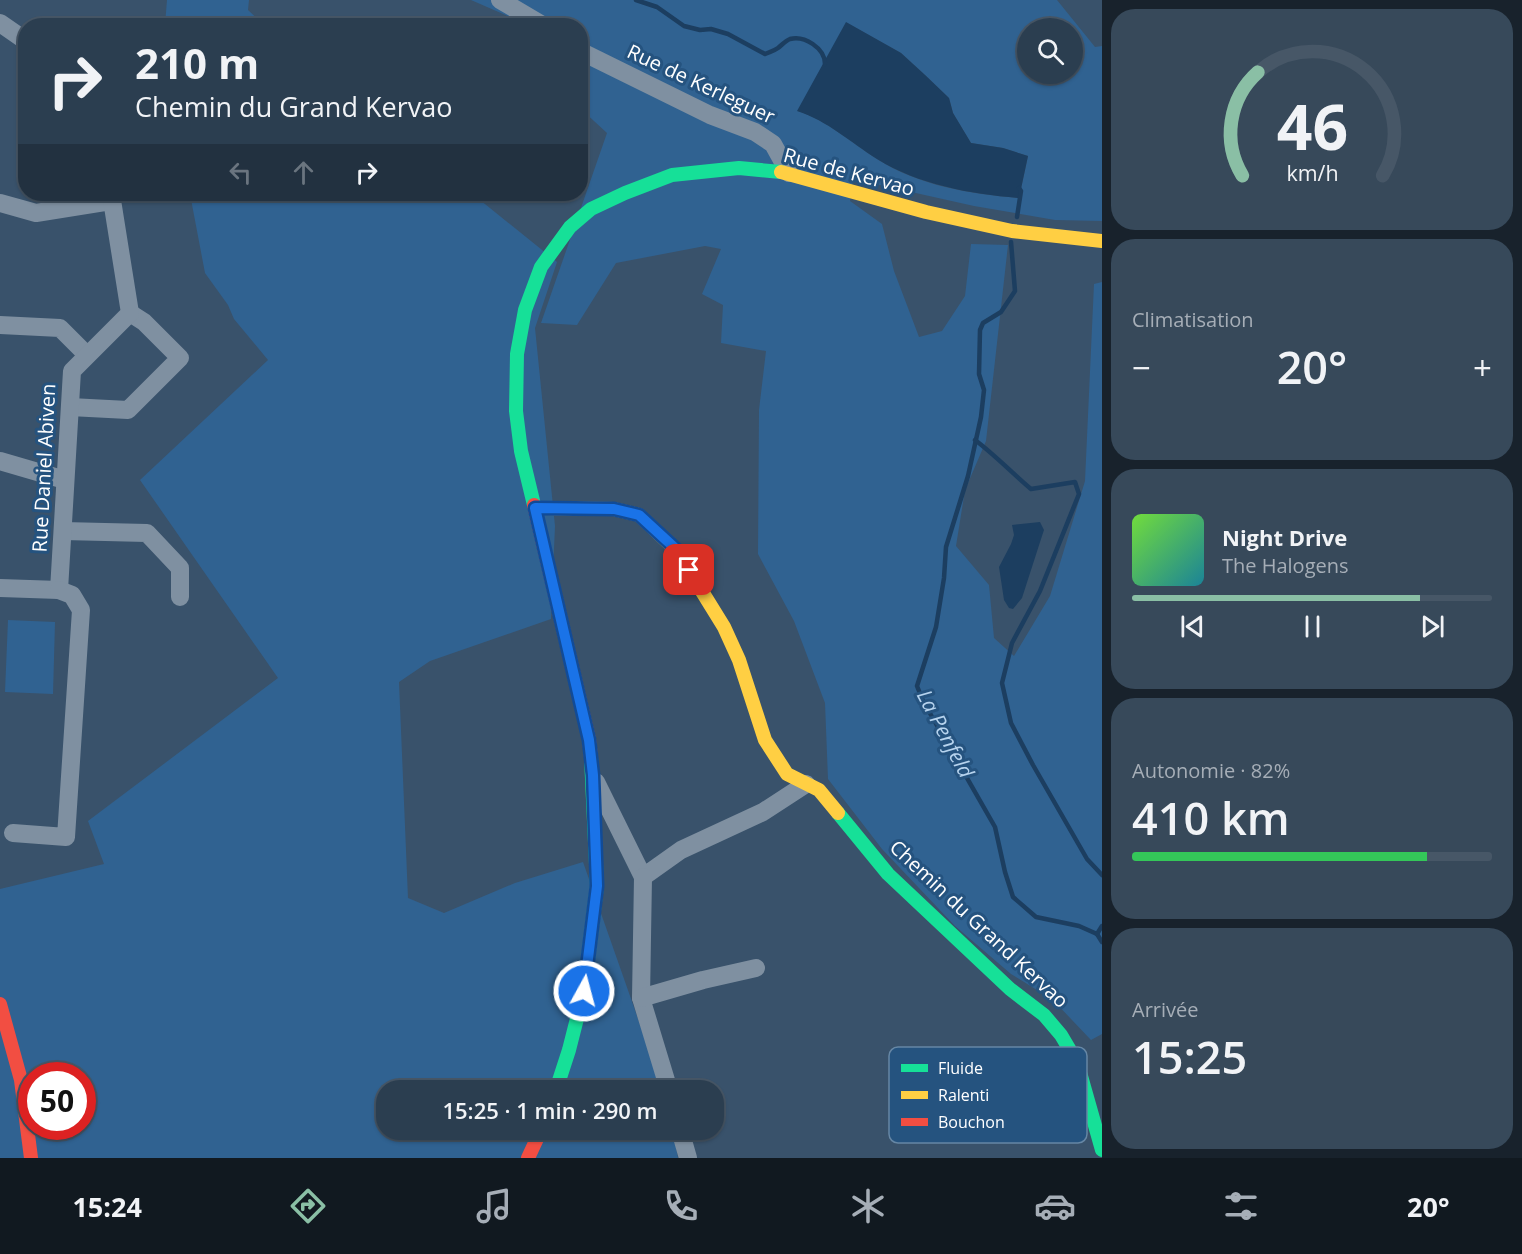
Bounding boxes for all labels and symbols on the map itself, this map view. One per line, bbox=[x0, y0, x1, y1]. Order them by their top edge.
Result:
street label: Rue de Kerleguer bbox=[623, 37, 779, 130]
street label: Rue de Kervao bbox=[781, 141, 918, 202]
street label: Rue Daniel Abiven bbox=[26, 383, 61, 553]
pin bbox=[663, 544, 714, 595]
water label: La Penfeld bbox=[911, 684, 981, 783]
street label: Chemin du Grand Kervao bbox=[884, 834, 1075, 1014]
position arrow bbox=[552, 959, 616, 1023]
legend bbox=[889, 1047, 1087, 1143]
text: Fluide bbox=[938, 1057, 983, 1079]
speed limit sign: 50 bbox=[18, 1062, 96, 1140]
text: Ralenti bbox=[938, 1084, 989, 1106]
text: Bouchon bbox=[938, 1111, 1005, 1133]

